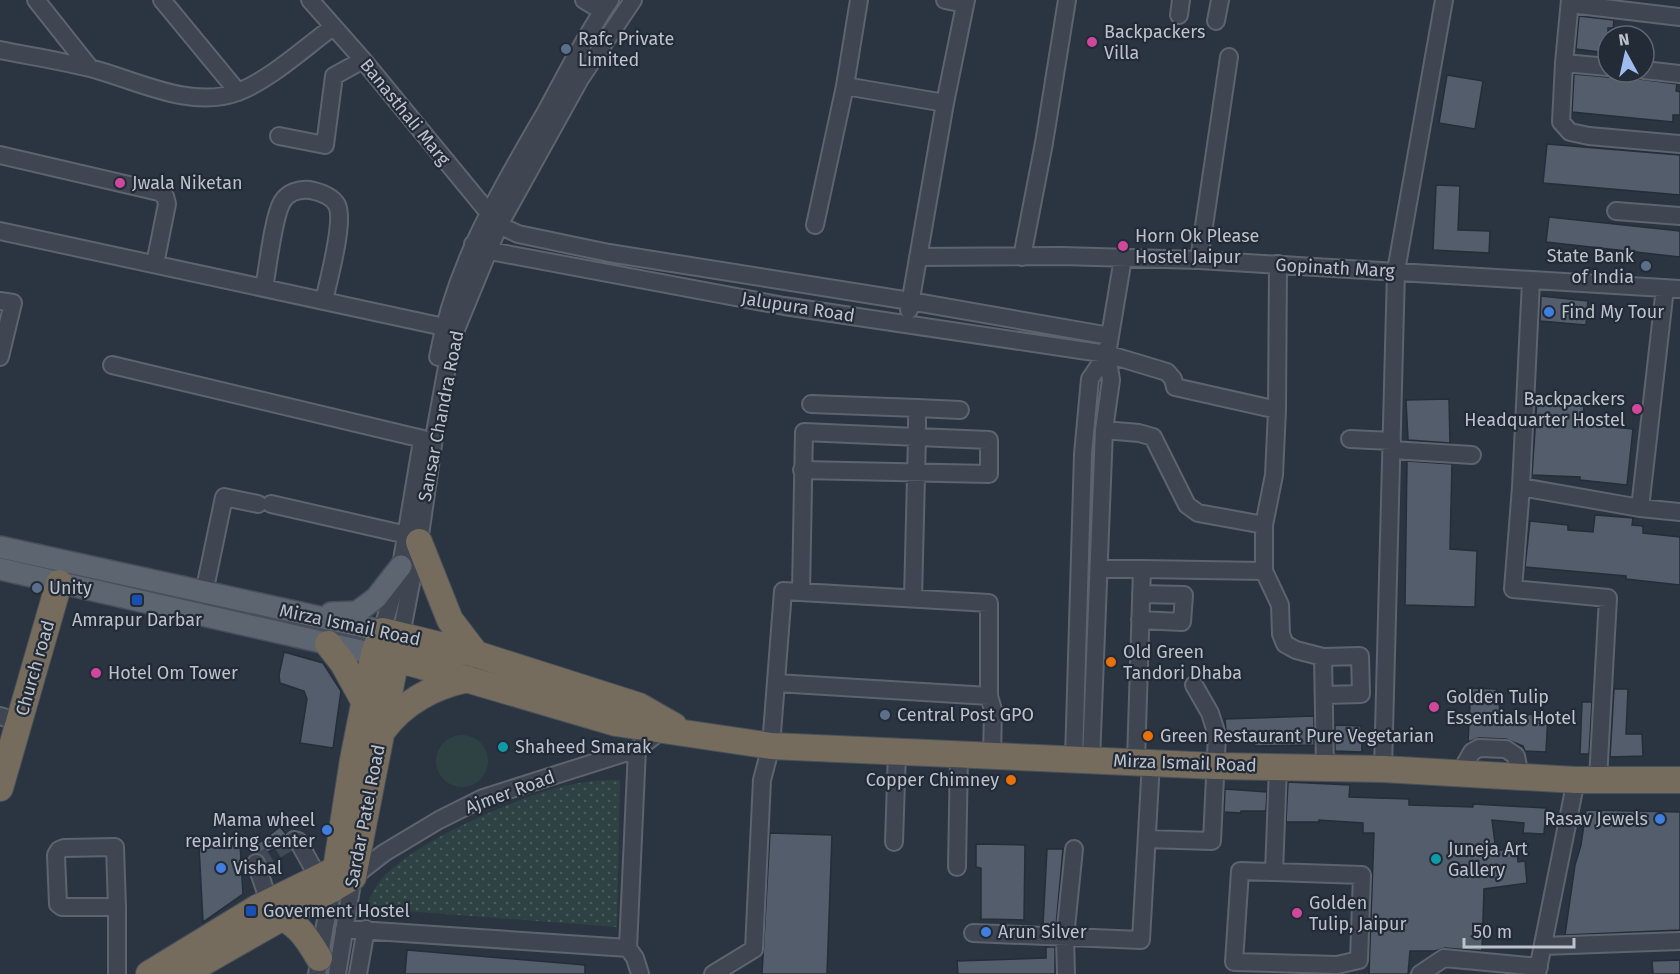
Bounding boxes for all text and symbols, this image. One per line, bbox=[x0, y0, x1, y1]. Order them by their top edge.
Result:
place label: Backpackers Villa bbox=[1104, 21, 1205, 64]
north arrow bbox=[1596, 24, 1656, 84]
place label: Rafc Private Limited bbox=[578, 28, 674, 71]
text: N bbox=[1617, 29, 1631, 50]
marker: Backpackers Villa bbox=[1085, 35, 1099, 49]
marker: Rafc Private Limited bbox=[559, 42, 573, 56]
street label: Banasthali Marg bbox=[355, 54, 455, 170]
place label: Jwala Niketan bbox=[132, 172, 242, 194]
marker: Jwala Niketan bbox=[113, 176, 127, 190]
place label: Horn Ok Please Hostel Jaipur bbox=[1135, 225, 1259, 268]
marker: Horn Ok Please Hostel Jaipur bbox=[1116, 239, 1130, 253]
place label: State Bank of India bbox=[1547, 245, 1635, 288]
street label: Gopinath Marg bbox=[1275, 254, 1396, 282]
marker: State Bank of India bbox=[1639, 259, 1653, 273]
street label: Jalupura Road bbox=[740, 287, 856, 327]
place label: Find My Tour bbox=[1561, 301, 1664, 323]
marker: Find My Tour bbox=[1542, 305, 1556, 319]
street label: Sansar Chandra Road bbox=[414, 329, 468, 503]
place label: Backpackers Headquarter Hostel bbox=[1464, 388, 1625, 431]
marker: Backpackers Headquarter Hostel bbox=[1630, 402, 1644, 416]
place label: Unity bbox=[49, 577, 92, 599]
marker: Unity bbox=[30, 581, 44, 595]
marker: Amrapur Darbar bbox=[130, 593, 144, 607]
street label: Mirza Ismail Road bbox=[277, 599, 423, 651]
place label: Amrapur Darbar bbox=[72, 609, 202, 631]
street label: Church road bbox=[11, 618, 59, 718]
place label: Old Green Tandori Dhaba bbox=[1123, 641, 1242, 684]
marker: Old Green Tandori Dhaba bbox=[1104, 655, 1118, 669]
place label: Hotel Om Tower bbox=[108, 662, 238, 684]
marker: Hotel Om Tower bbox=[89, 666, 103, 680]
place label: Golden Tulip Essentials Hotel bbox=[1446, 686, 1576, 729]
marker: Golden Tulip Essentials Hotel bbox=[1427, 700, 1441, 714]
place label: Central Post GPO bbox=[897, 704, 1034, 726]
marker: Central Post GPO bbox=[878, 708, 892, 722]
place label: Green Restaurant Pure Vegetarian bbox=[1160, 725, 1434, 747]
marker: Green Restaurant Pure Vegetarian bbox=[1141, 729, 1155, 743]
place label: Shaheed Smarak bbox=[515, 736, 652, 758]
marker: Shaheed Smarak bbox=[496, 740, 510, 754]
street label: Sardar Patel Road bbox=[340, 743, 390, 889]
street label: Mirza Ismail Road bbox=[1113, 750, 1257, 776]
street label: Ajmer Road bbox=[462, 766, 558, 818]
place label: Copper Chimney bbox=[866, 769, 999, 791]
marker: Copper Chimney bbox=[1004, 773, 1018, 787]
place label: Rasav Jewels bbox=[1545, 808, 1648, 830]
place label: Mama wheel repairing center bbox=[185, 809, 315, 852]
marker: Rasav Jewels bbox=[1653, 812, 1667, 826]
marker: Mama wheel repairing center bbox=[320, 823, 334, 837]
place label: Juneja Art Gallery bbox=[1448, 838, 1528, 881]
marker: Juneja Art Gallery bbox=[1429, 852, 1443, 866]
place label: Vishal bbox=[233, 857, 282, 879]
marker: Vishal bbox=[214, 861, 228, 875]
place label: Golden Tulip, Jaipur bbox=[1309, 892, 1407, 935]
place label: Goverment Hostel bbox=[263, 900, 410, 922]
marker: Goverment Hostel bbox=[244, 904, 258, 918]
marker: Golden Tulip, Jaipur bbox=[1290, 906, 1304, 920]
scale bar bbox=[1464, 911, 1574, 949]
place label: Arun Silver bbox=[998, 921, 1087, 943]
text: 50 m bbox=[1473, 921, 1512, 943]
marker: Arun Silver bbox=[979, 925, 993, 939]

